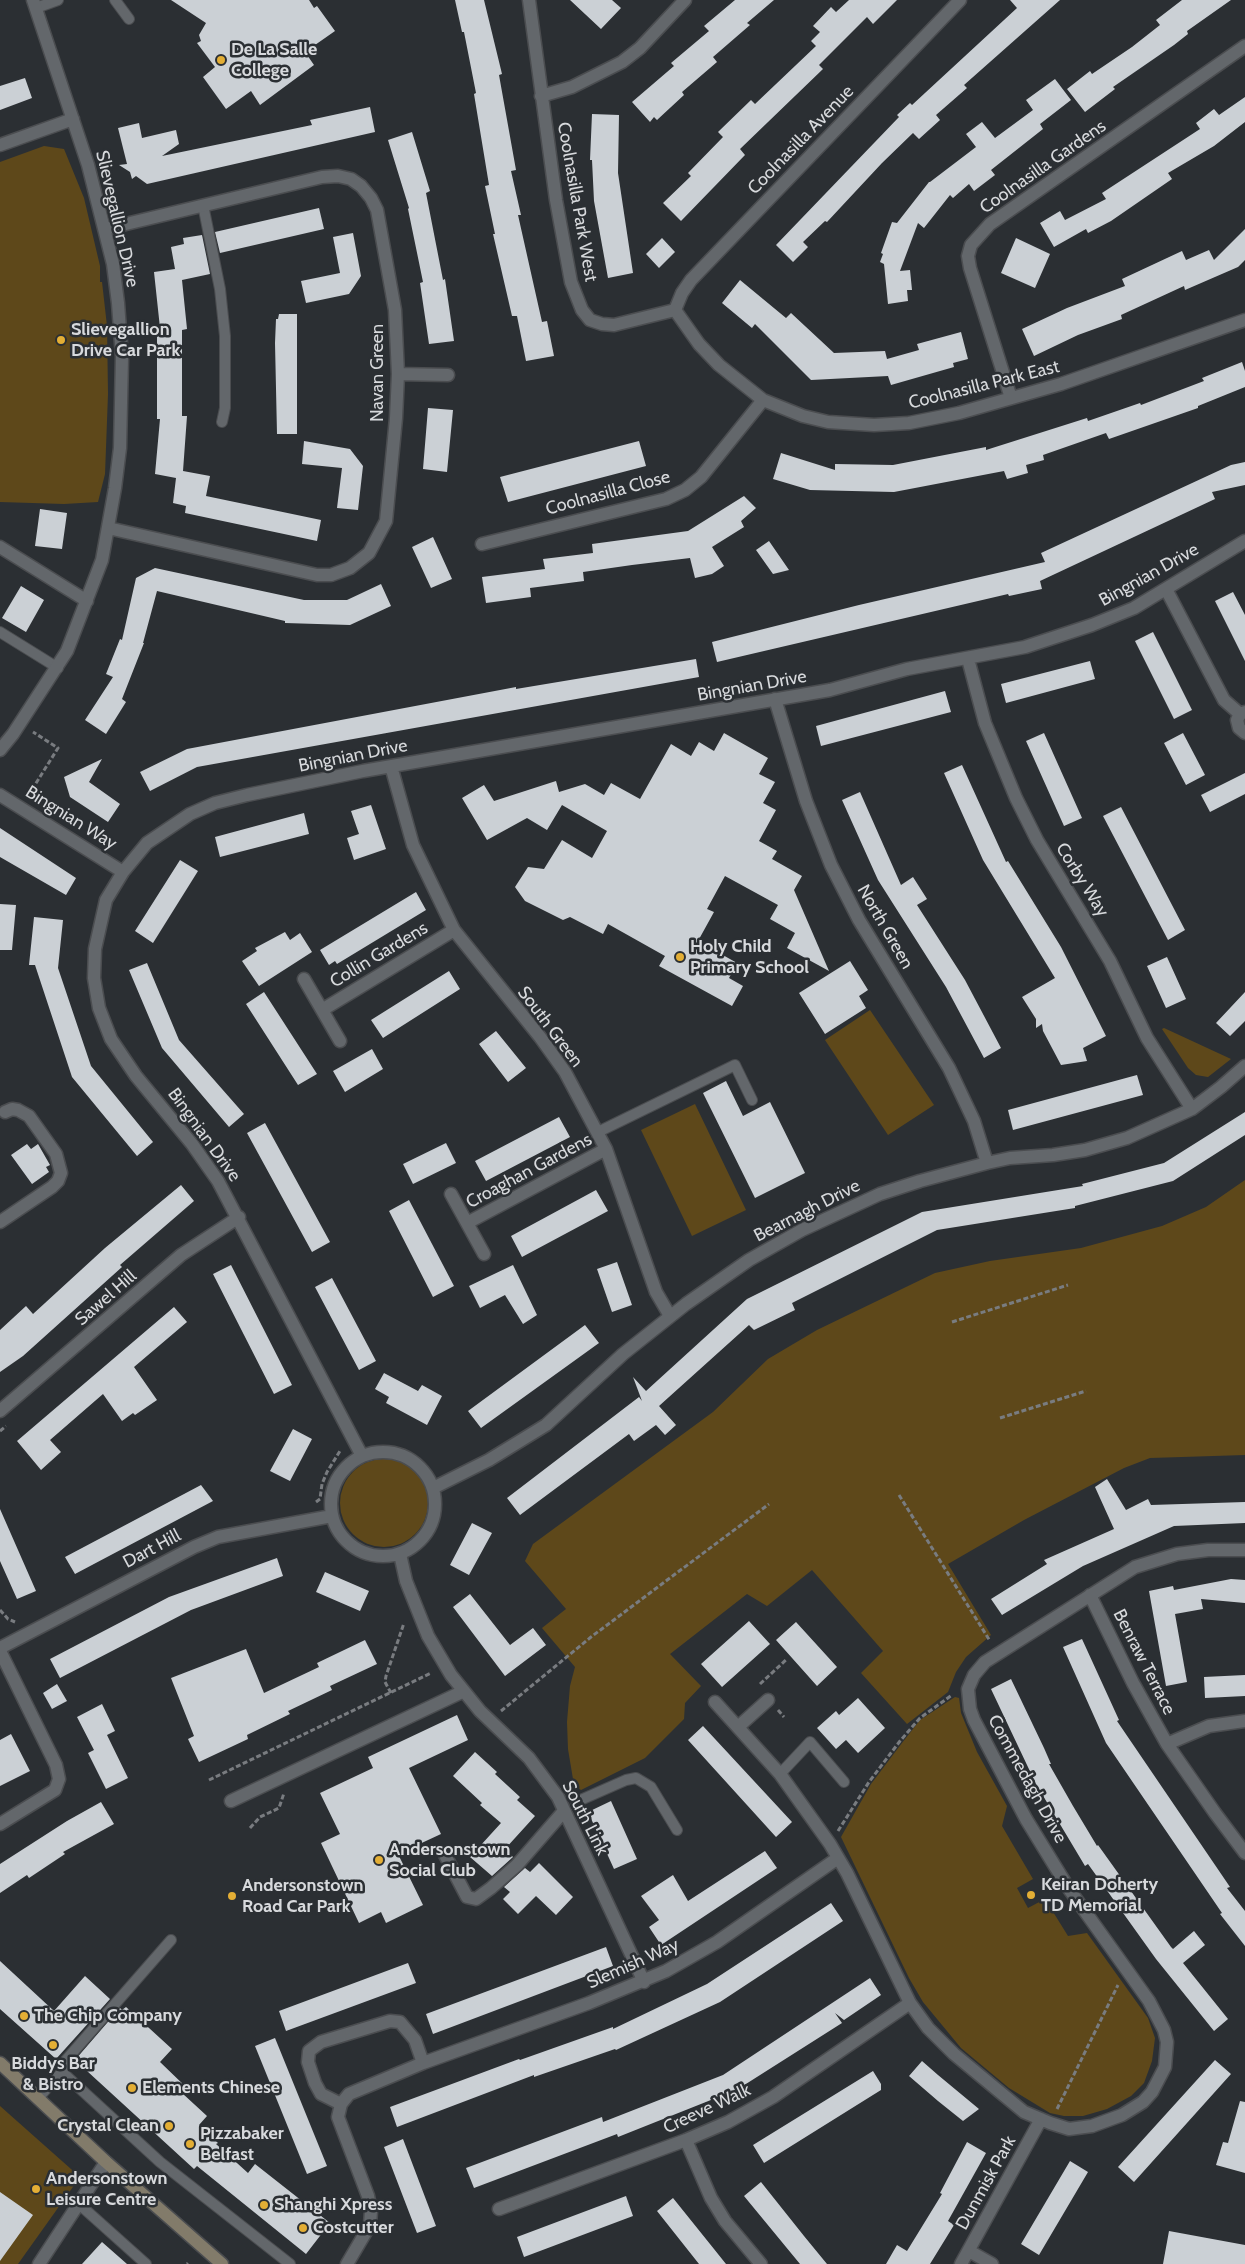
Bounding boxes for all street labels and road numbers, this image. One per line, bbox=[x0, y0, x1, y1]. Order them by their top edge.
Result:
street label: Coolnasilla Avenue bbox=[744, 81, 858, 199]
street label: Coolnasilla Gardens bbox=[976, 115, 1110, 219]
street label: Coolnasilla Park West bbox=[552, 121, 602, 283]
street label: Slievegallion Drive bbox=[91, 148, 143, 290]
street label: Navan Green bbox=[367, 324, 389, 422]
street label: Coolnasilla Park East bbox=[906, 356, 1062, 414]
street label: Coolnasilla Close bbox=[543, 466, 673, 520]
street label: Bingnian Drive bbox=[1095, 539, 1203, 611]
street label: Bingnian Drive bbox=[696, 666, 808, 706]
street label: Bingnian Drive bbox=[297, 735, 409, 777]
street label: Bingnian Way bbox=[21, 781, 121, 855]
street label: Corby Way bbox=[1051, 839, 1113, 921]
street label: North Green bbox=[852, 881, 918, 973]
street label: Collin Gardens bbox=[326, 917, 432, 993]
street label: South Green bbox=[513, 982, 587, 1072]
street label: Bingnian Drive bbox=[163, 1084, 245, 1186]
street label: Croaghan Gardens bbox=[462, 1129, 596, 1213]
street label: Bearnagh Drive bbox=[750, 1175, 864, 1247]
street label: Sawel Hill bbox=[71, 1265, 141, 1331]
street label: Dart Hill bbox=[119, 1525, 185, 1573]
street label: Benraw Terrace bbox=[1108, 1606, 1180, 1718]
street label: Commedagh Drive bbox=[983, 1711, 1071, 1847]
street label: South Link bbox=[557, 1777, 613, 1859]
street label: Slemish Way bbox=[584, 1934, 682, 1994]
street label: Creeve Walk bbox=[660, 2079, 754, 2139]
street label: Dunmisk Park bbox=[951, 2132, 1021, 2234]

